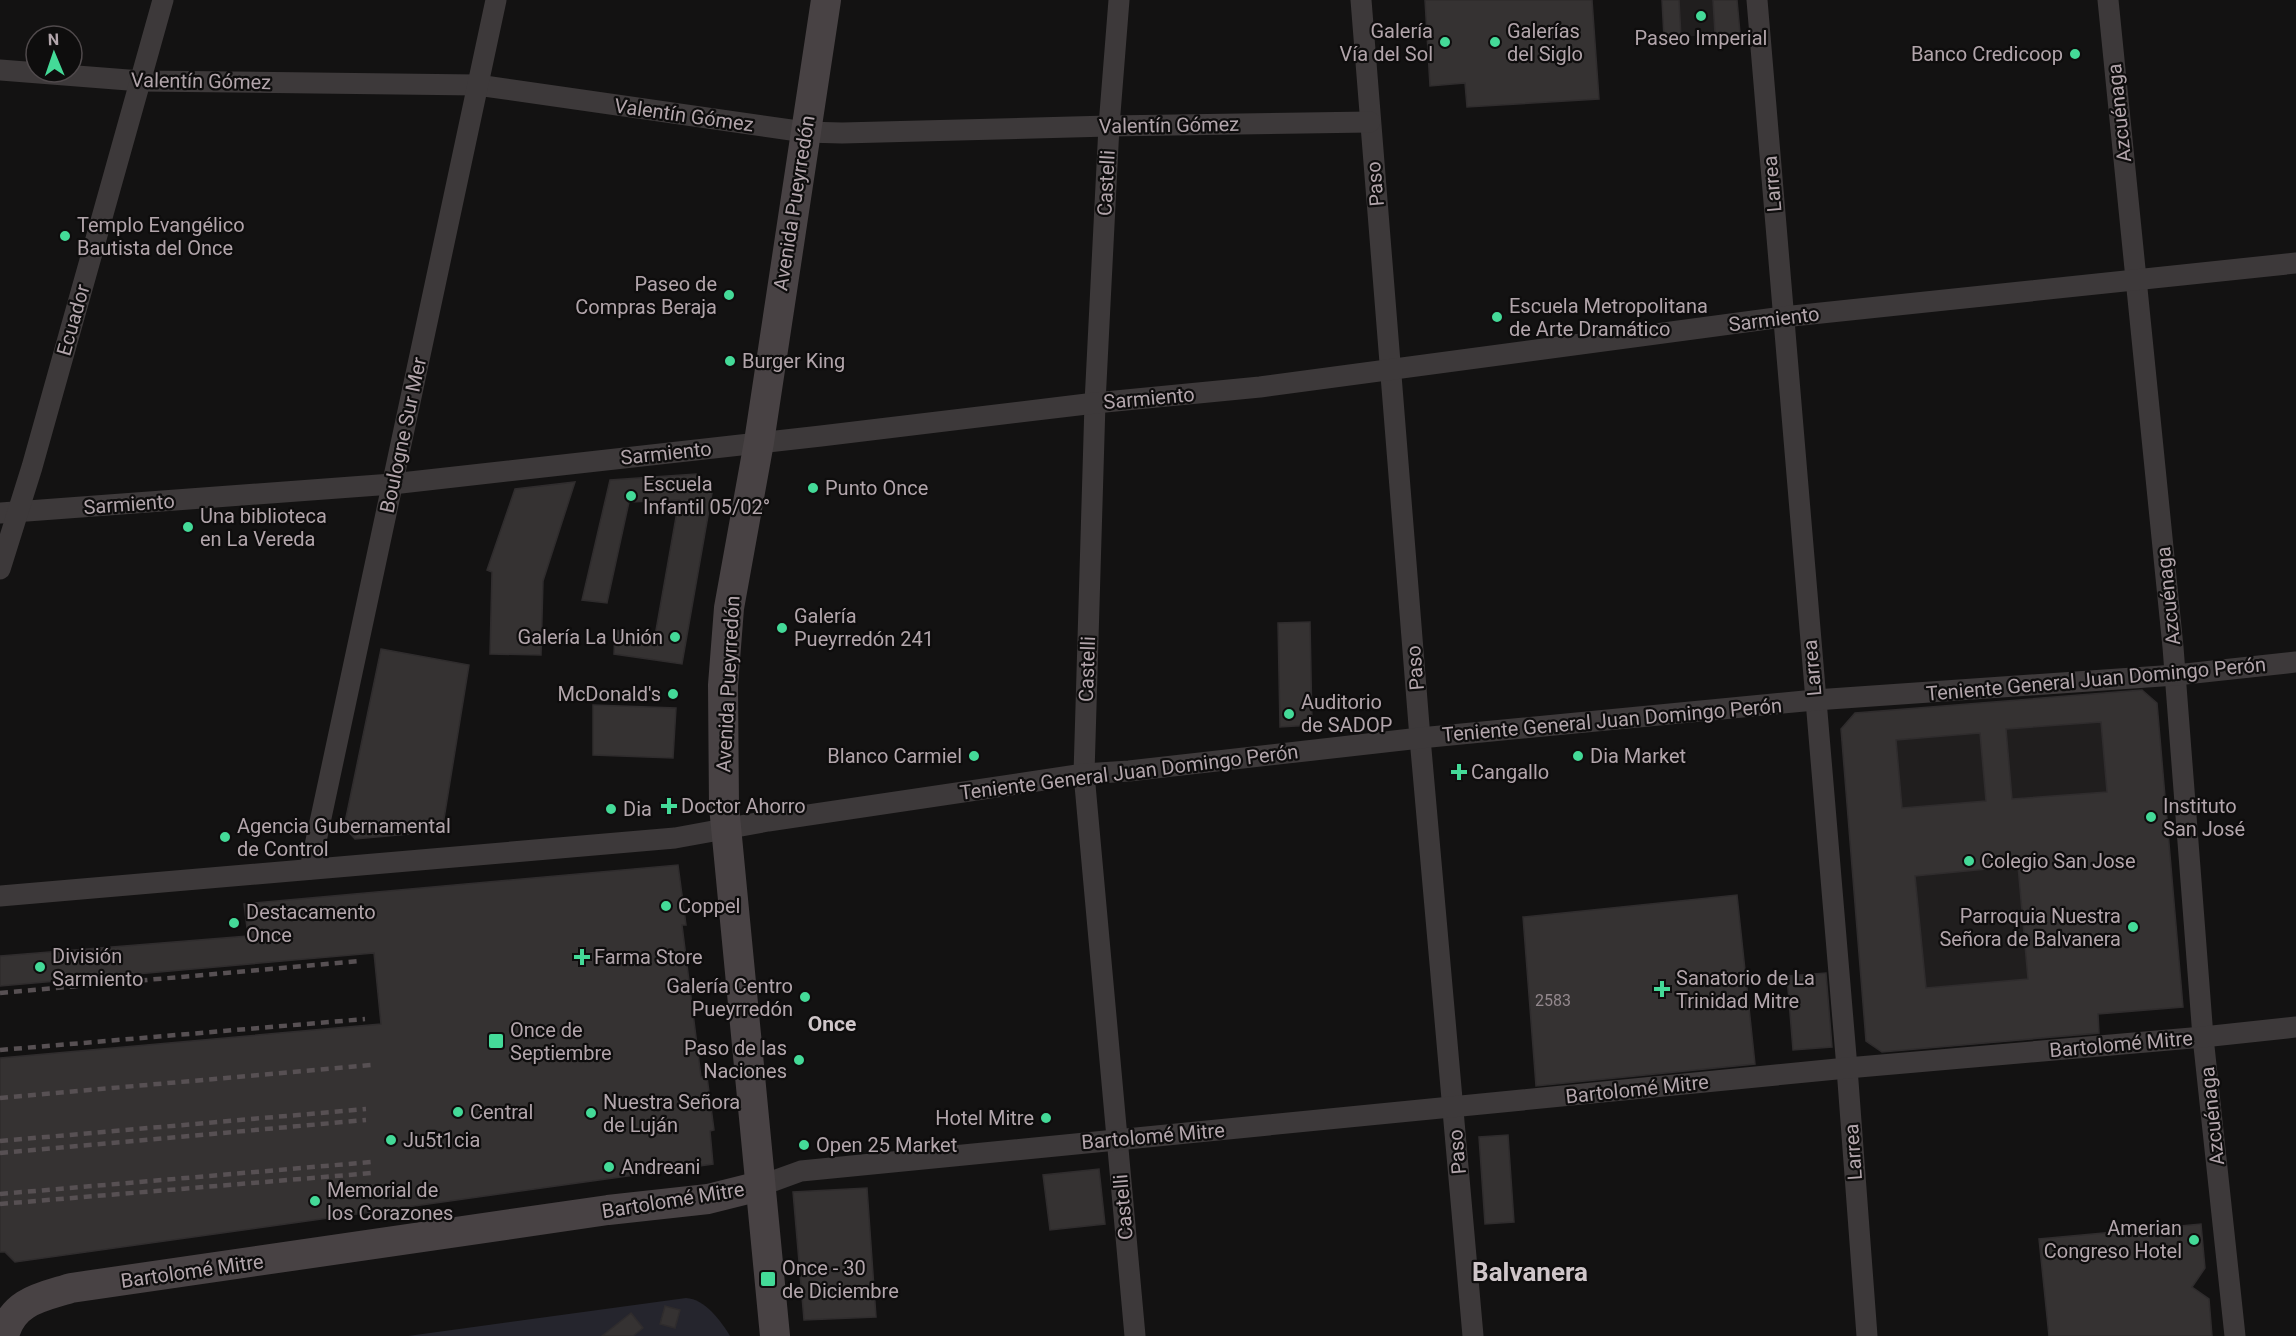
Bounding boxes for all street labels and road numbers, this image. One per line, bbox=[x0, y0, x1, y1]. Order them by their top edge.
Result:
street label: Azcuénaga bbox=[2102, 62, 2136, 164]
street label: Valentín Gómez bbox=[131, 68, 271, 94]
street label: Valentín Gómez bbox=[613, 93, 755, 137]
street label: Valentín Gómez bbox=[1099, 112, 1239, 138]
street label: Avenida Pueyrredón bbox=[768, 114, 820, 292]
street label: Castelli bbox=[1092, 149, 1120, 217]
street label: Larrea bbox=[1758, 155, 1786, 213]
street label: Paso bbox=[1361, 160, 1389, 208]
street label: Ecuador bbox=[51, 281, 95, 358]
street label: Sarmiento bbox=[1727, 302, 1821, 336]
street label: Boulogne Sur Mer bbox=[375, 355, 431, 515]
street label: Sarmiento bbox=[1102, 382, 1196, 414]
street label: Sarmiento bbox=[619, 436, 713, 470]
street label: Sarmiento bbox=[83, 489, 175, 519]
street label: Azcuénaga bbox=[2151, 545, 2185, 647]
street label: Avenida Pueyrredón bbox=[711, 595, 745, 773]
street label: Castelli bbox=[1074, 636, 1100, 702]
street label: Larrea bbox=[1798, 639, 1826, 697]
street label: Paso bbox=[1401, 644, 1429, 692]
street label: Teniente General Juan Domingo Perón bbox=[1925, 652, 2267, 706]
street label: Teniente General Juan Domingo Perón bbox=[1441, 693, 1783, 747]
street label: Teniente General Juan Domingo Perón bbox=[958, 739, 1300, 805]
street label: Bartolomé Mitre bbox=[2048, 1026, 2194, 1062]
street label: Azcuénaga bbox=[2195, 1065, 2229, 1167]
street label: Bartolomé Mitre bbox=[1564, 1070, 1710, 1108]
street label: Bartolomé Mitre bbox=[1080, 1118, 1226, 1154]
street label: Larrea bbox=[1839, 1123, 1867, 1181]
street label: Paso bbox=[1443, 1128, 1471, 1176]
street label: Castelli bbox=[1108, 1173, 1138, 1241]
street label: Bartolomé Mitre bbox=[600, 1177, 746, 1223]
street label: Bartolomé Mitre bbox=[119, 1249, 265, 1293]

